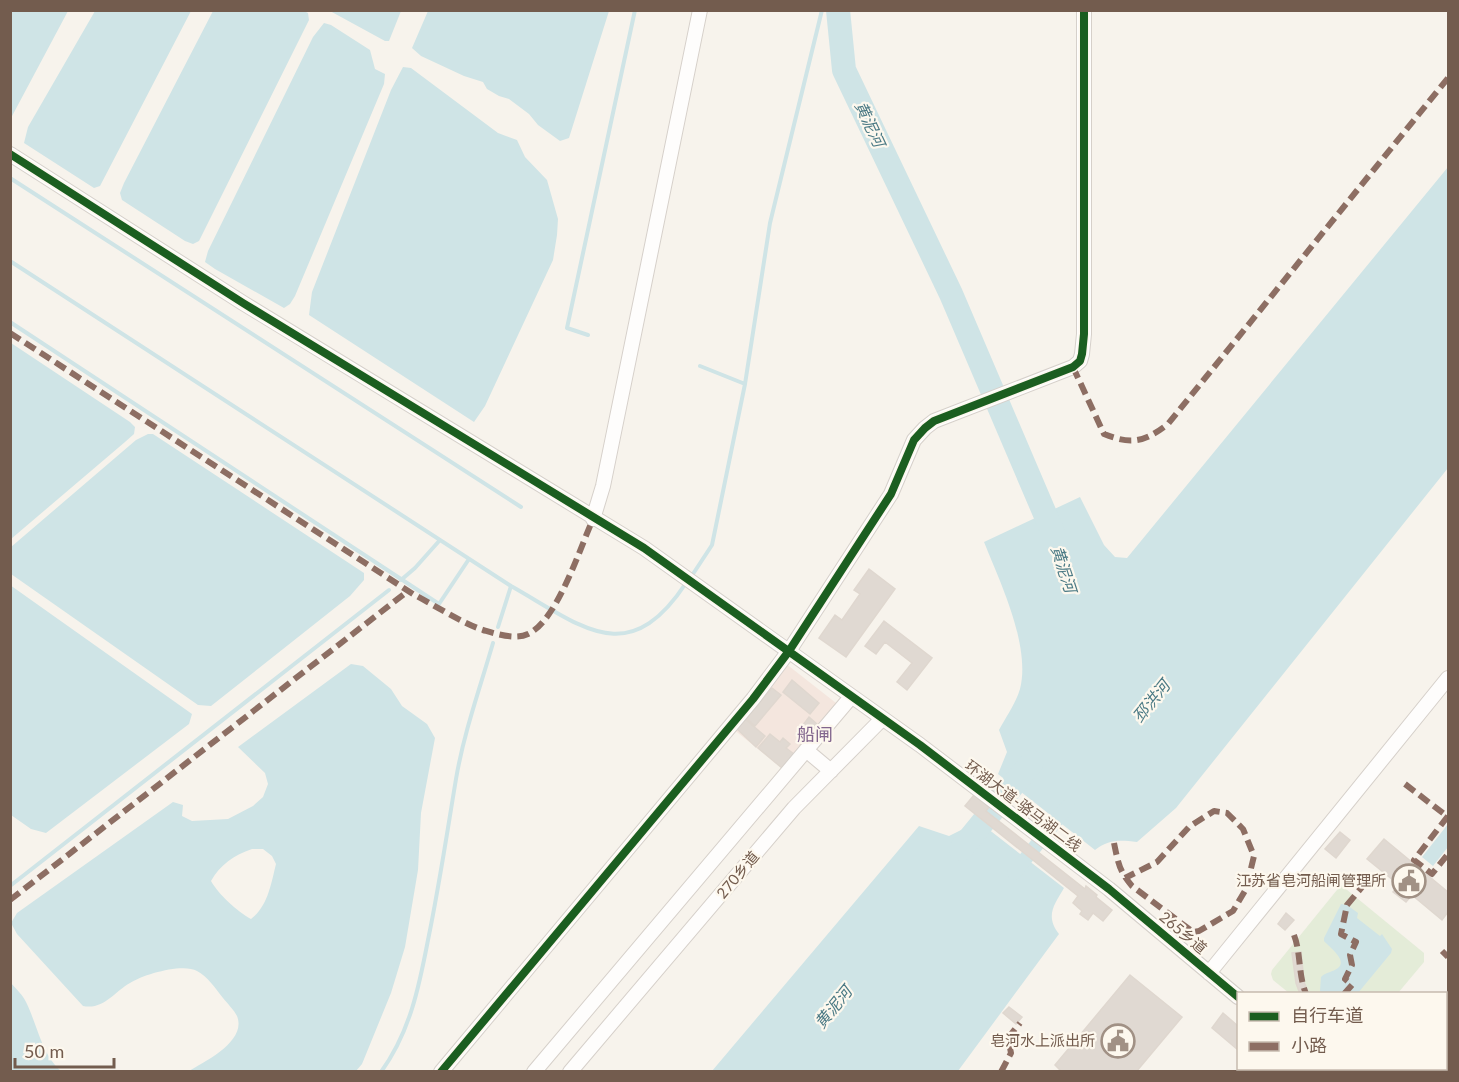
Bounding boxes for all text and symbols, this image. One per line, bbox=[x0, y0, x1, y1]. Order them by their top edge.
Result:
water label: 黄泥河 bbox=[852, 98, 890, 152]
water label: 黄泥河 bbox=[1048, 543, 1082, 597]
water label: 邳洪河 bbox=[1128, 674, 1175, 725]
district label: 船闸 bbox=[797, 723, 833, 745]
street label: 环湖大道-骆马湖二线 bbox=[962, 756, 1085, 855]
street label: 270乡道 bbox=[712, 847, 762, 902]
public building icon: 江苏省皂河船闸管理所 bbox=[1391, 863, 1427, 899]
place label: 江苏省皂河船闸管理所 bbox=[1236, 871, 1386, 889]
street label: 265乡道 bbox=[1156, 907, 1211, 957]
water label: 黄泥河 bbox=[810, 980, 857, 1031]
legend bbox=[1237, 992, 1447, 1070]
text: 自行车道 bbox=[1291, 1004, 1363, 1026]
public building icon: 皂河水上派出所 bbox=[1100, 1023, 1136, 1059]
scale bar bbox=[15, 1031, 114, 1069]
place label: 皂河水上派出所 bbox=[990, 1031, 1095, 1049]
text: 小路 bbox=[1291, 1034, 1327, 1056]
text: 50 m bbox=[24, 1040, 64, 1062]

